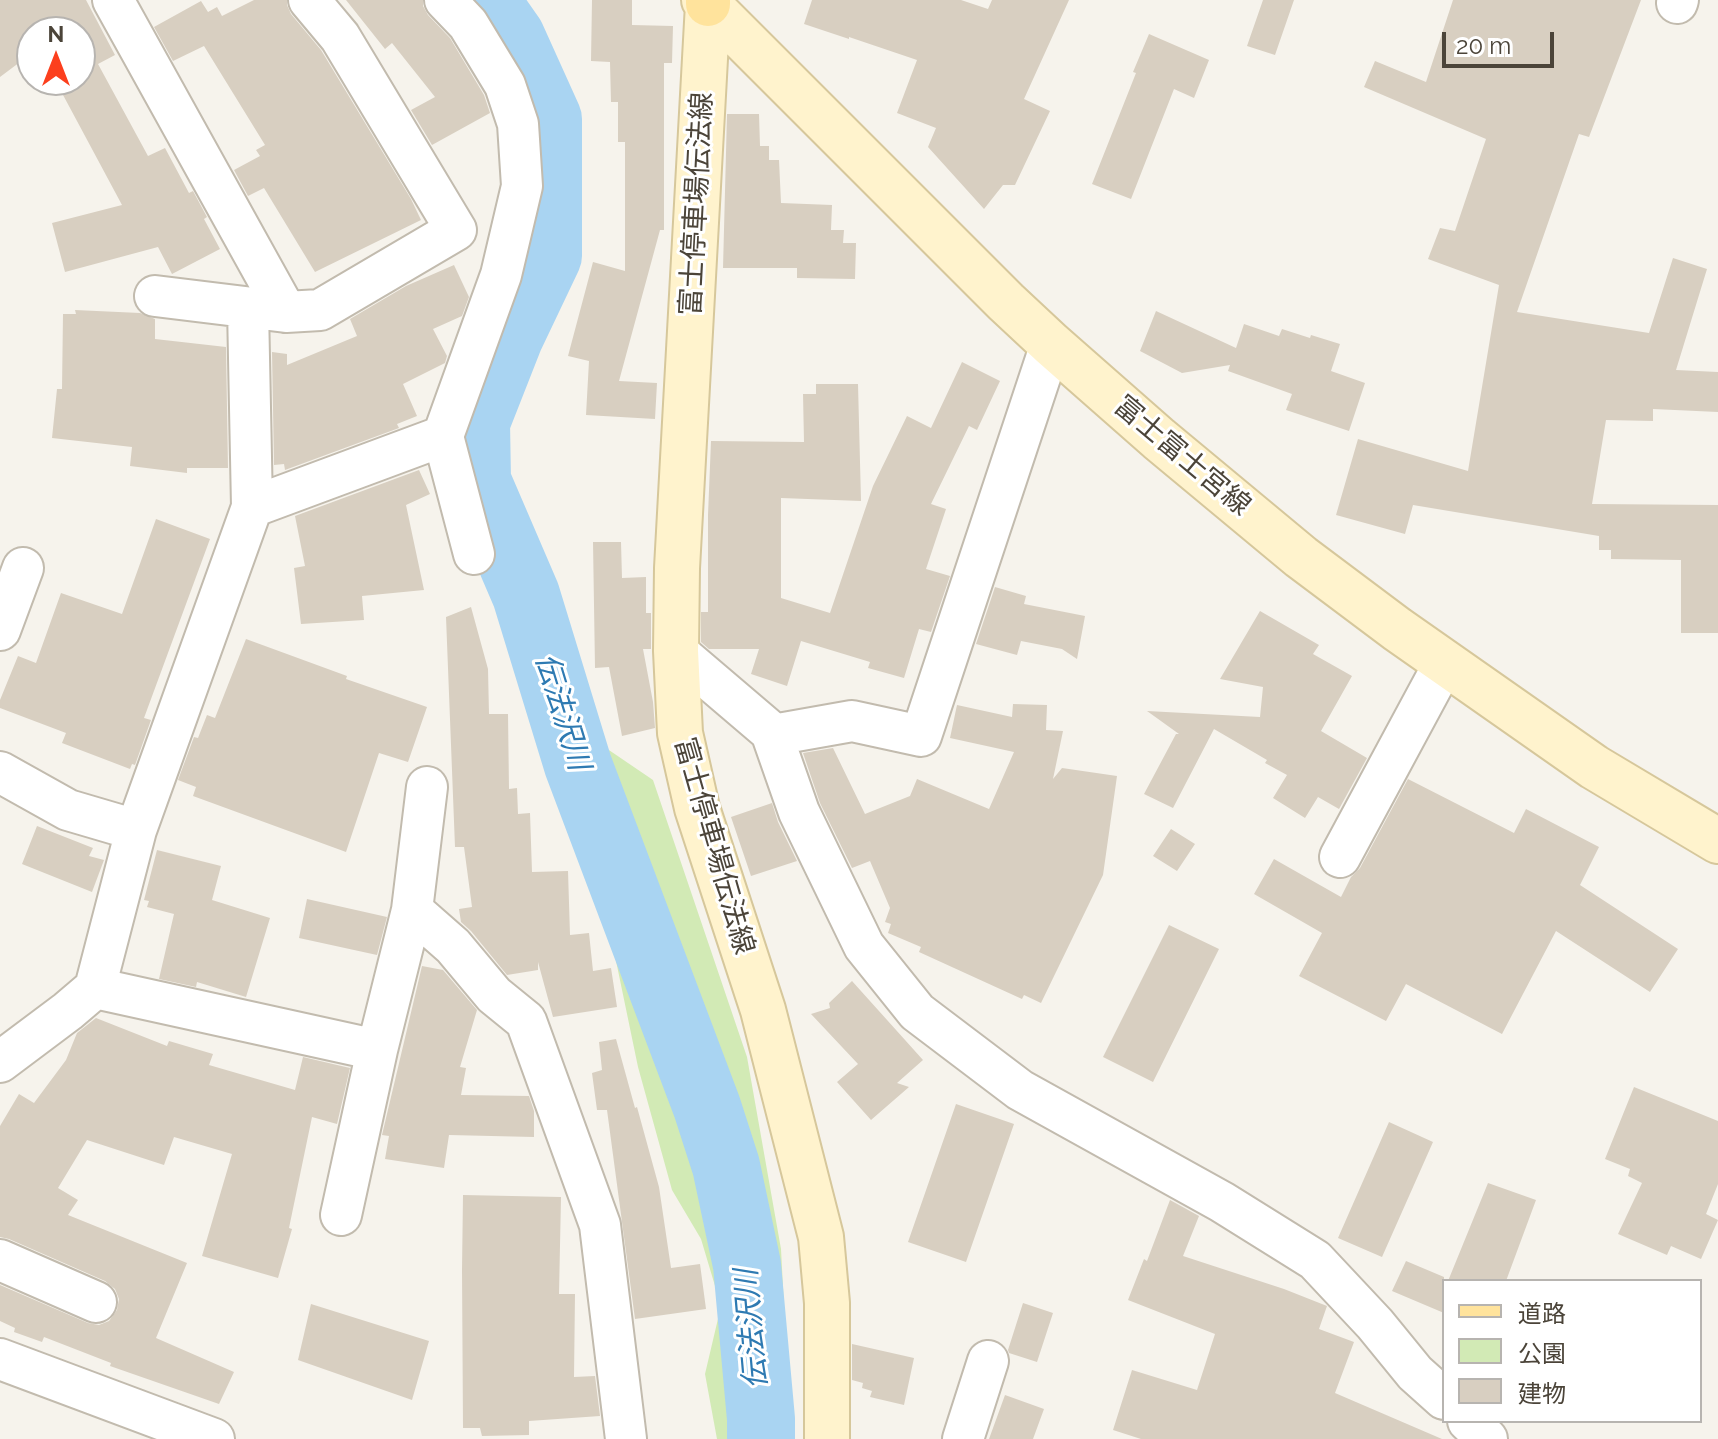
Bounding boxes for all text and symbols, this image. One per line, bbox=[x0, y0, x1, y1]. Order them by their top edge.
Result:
north arrow bbox=[16, 16, 96, 96]
scale bar bbox=[1446, 16, 1558, 66]
text: N bbox=[48, 21, 64, 47]
text: 20 m bbox=[1456, 31, 1511, 60]
street label: 富士停車場伝法線 bbox=[674, 91, 720, 317]
street label: 富士富士宮線 bbox=[1107, 389, 1257, 523]
water label: 伝法沢川 bbox=[527, 649, 597, 775]
street label: 富士停車場伝法線 bbox=[667, 734, 761, 958]
water label: 伝法沢川 bbox=[729, 1268, 775, 1390]
legend bbox=[1442, 1279, 1702, 1423]
text: 道路 bbox=[1518, 1299, 1566, 1328]
text: 公園 bbox=[1518, 1339, 1566, 1368]
text: 建物 bbox=[1518, 1379, 1566, 1408]

